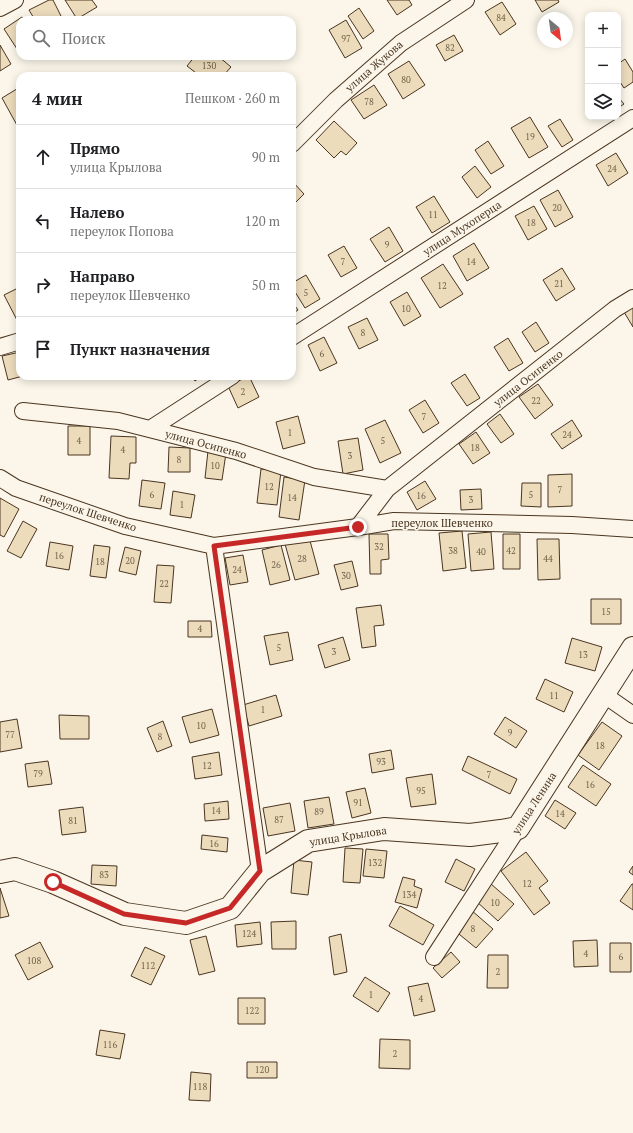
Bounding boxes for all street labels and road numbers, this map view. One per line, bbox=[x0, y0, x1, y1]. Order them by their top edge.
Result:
street label: улица Жукова bbox=[342, 37, 406, 95]
street label: улица Мухоперца bbox=[419, 197, 504, 259]
street label: улица Осипенко bbox=[490, 347, 565, 410]
street label: улица Осипенко bbox=[163, 426, 248, 462]
street label: переулок Шевченко bbox=[37, 490, 139, 534]
street label: переулок Шевченко bbox=[391, 516, 493, 530]
street label: улица Ленина bbox=[508, 769, 560, 838]
street label: улица Крылова bbox=[307, 823, 388, 849]

